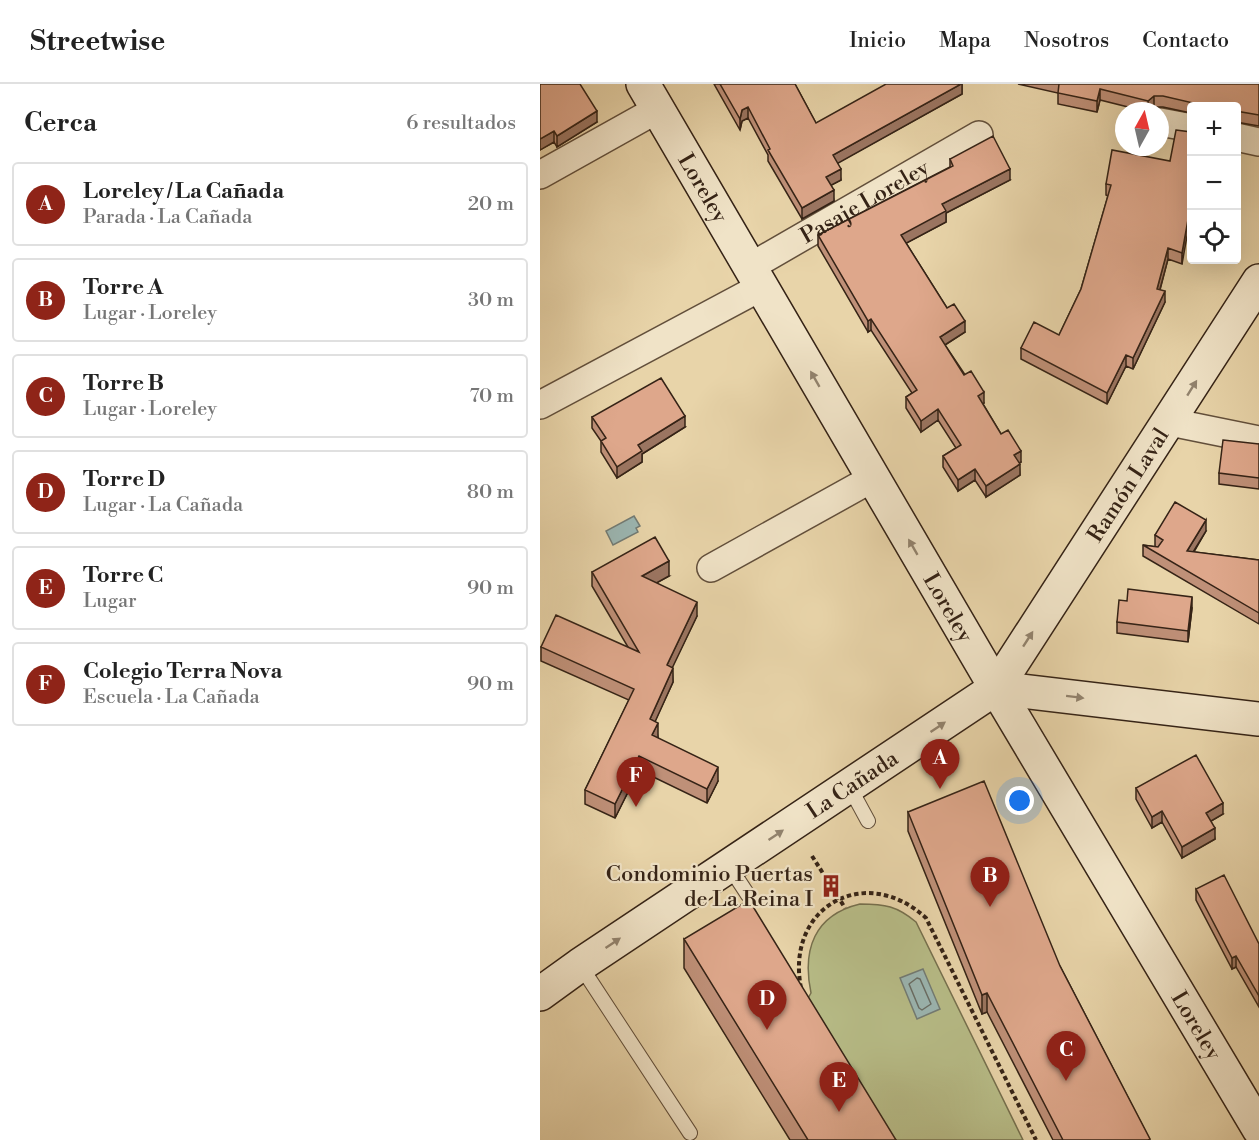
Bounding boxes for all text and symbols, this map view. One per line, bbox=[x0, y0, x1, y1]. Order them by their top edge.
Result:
text: Streetwise bbox=[30, 24, 165, 59]
text: Inicio bbox=[849, 28, 906, 54]
text: Mapa bbox=[939, 28, 991, 54]
text: Nosotros bbox=[1024, 28, 1109, 54]
text: Contacto bbox=[1142, 28, 1229, 54]
north arrow bbox=[1115, 102, 1169, 156]
map controls bbox=[1187, 102, 1241, 264]
button: + bbox=[1187, 102, 1241, 156]
text: Cerca bbox=[24, 107, 97, 139]
text: 6 resultados bbox=[406, 111, 516, 136]
street label: Loreley bbox=[672, 149, 733, 228]
street label: Pasaje Loreley bbox=[796, 155, 935, 250]
button: − bbox=[1187, 156, 1241, 210]
text: Loreley / La Cañada bbox=[83, 178, 284, 205]
text: A bbox=[38, 192, 53, 217]
text: 20 m bbox=[468, 192, 514, 217]
text: Parada · La Cañada bbox=[83, 205, 252, 230]
button: locate bbox=[1187, 210, 1241, 264]
text: Torre A bbox=[83, 274, 163, 301]
text: B bbox=[38, 288, 53, 313]
text: 30 m bbox=[468, 288, 514, 313]
text: Lugar · Loreley bbox=[83, 301, 217, 326]
text: Torre B bbox=[83, 370, 164, 397]
one-way arrow bbox=[810, 370, 820, 387]
one-way arrow bbox=[1186, 380, 1197, 396]
text: C bbox=[38, 384, 53, 409]
text: 70 m bbox=[470, 384, 514, 409]
text: Lugar · Loreley bbox=[83, 397, 217, 422]
street label: Ramón Laval bbox=[1082, 423, 1176, 548]
text: Torre D bbox=[83, 466, 165, 493]
text: D bbox=[38, 480, 53, 505]
text: 80 m bbox=[467, 480, 514, 505]
text: Lugar · La Cañada bbox=[83, 493, 243, 518]
one-way arrow bbox=[908, 539, 919, 555]
text: Torre C bbox=[83, 562, 163, 589]
street label: Loreley bbox=[917, 568, 978, 648]
text: E bbox=[39, 576, 52, 601]
text: 90 m bbox=[467, 576, 514, 601]
text: Lugar bbox=[83, 589, 137, 614]
one-way arrow bbox=[1022, 632, 1034, 648]
text: Colegio Terra Nova bbox=[83, 658, 282, 685]
text: F bbox=[38, 672, 53, 697]
text: 90 m bbox=[467, 672, 514, 697]
text: Escuela · La Cañada bbox=[83, 685, 260, 710]
one-way arrow bbox=[1065, 692, 1084, 702]
one-way arrow bbox=[930, 722, 946, 733]
pin: A bbox=[920, 740, 960, 789]
street label: La Cañada bbox=[802, 745, 904, 825]
pin: F bbox=[616, 758, 656, 807]
your location bbox=[1005, 786, 1034, 815]
one-way arrow bbox=[767, 829, 783, 841]
pin: B bbox=[970, 858, 1010, 907]
place label: Condominio Puertas de La Reina I bbox=[606, 861, 814, 913]
building icon: Condominio Puertas de La Reina I bbox=[818, 873, 844, 899]
one-way arrow bbox=[605, 938, 621, 949]
pin: D bbox=[748, 980, 786, 1030]
street label: Loreley bbox=[1165, 986, 1227, 1065]
pin: C bbox=[1046, 1032, 1086, 1081]
pin: E bbox=[820, 1062, 858, 1112]

